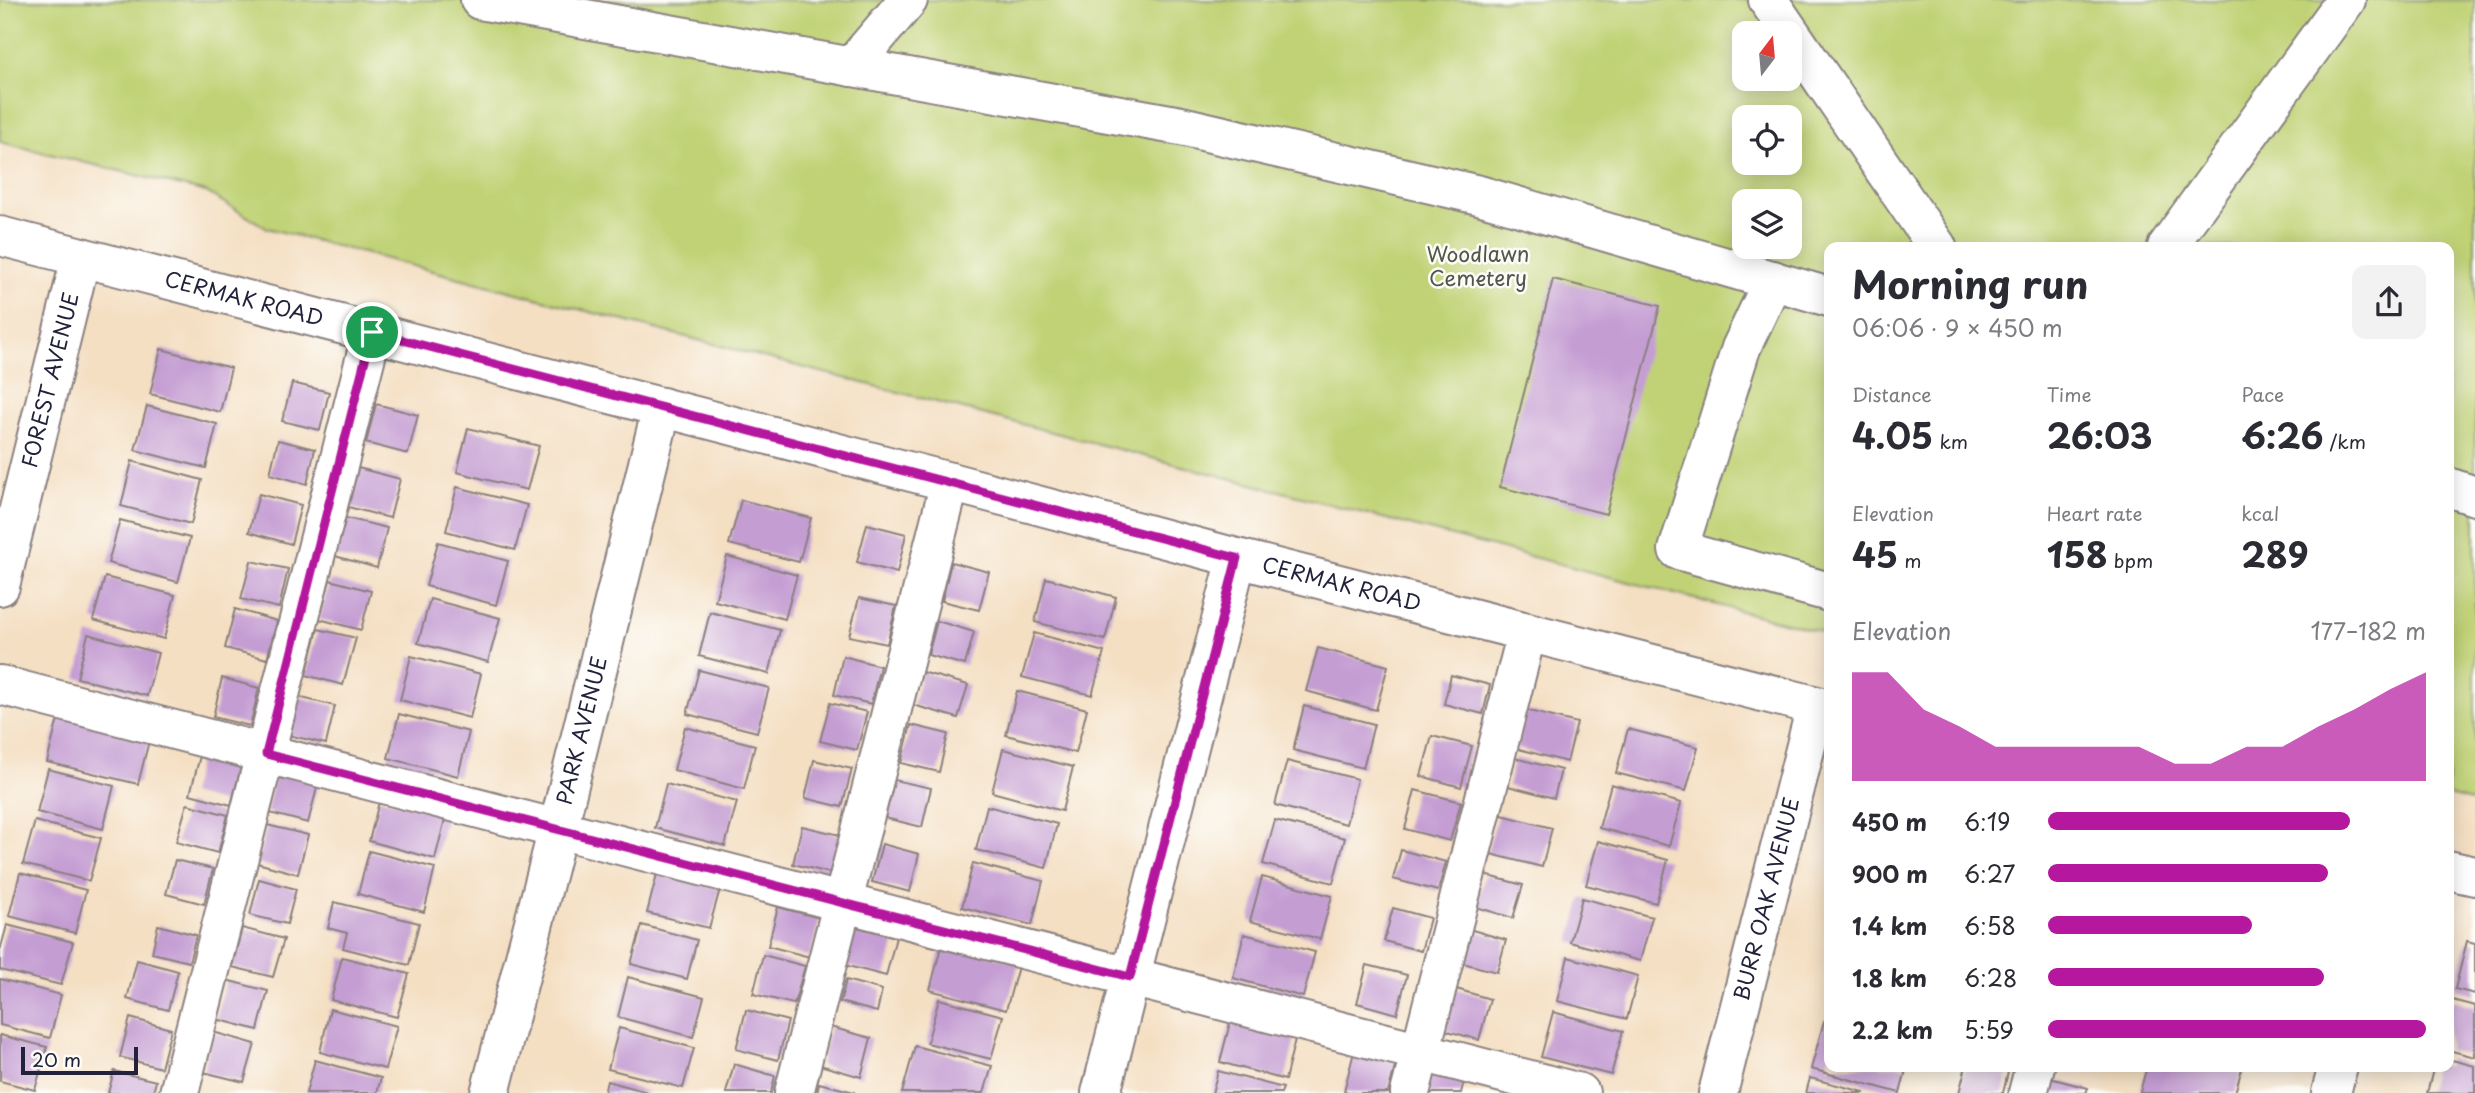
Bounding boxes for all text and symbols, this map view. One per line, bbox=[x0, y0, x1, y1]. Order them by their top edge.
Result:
north arrow bbox=[1732, 21, 1802, 91]
map controls bbox=[1732, 21, 1802, 259]
button: locate bbox=[1732, 105, 1802, 175]
button: layers bbox=[1732, 189, 1802, 259]
park label: Woodlawn Cemetery bbox=[1427, 237, 1529, 293]
text: Morning run bbox=[1852, 255, 2088, 312]
street label: CERMAK ROAD bbox=[162, 261, 327, 333]
button: share bbox=[2352, 265, 2426, 339]
street label: FOREST AVENUE bbox=[12, 289, 86, 471]
pin bbox=[342, 302, 402, 362]
text: 06:06 · 9 × 450 m bbox=[1852, 310, 2063, 345]
icon: arrive bbox=[353, 313, 391, 351]
text: Distance bbox=[1852, 380, 1932, 408]
text: Time bbox=[2047, 380, 2092, 408]
text: Pace bbox=[2241, 380, 2284, 408]
text: 4.05 bbox=[1852, 408, 1933, 461]
text: 26:03 bbox=[2047, 408, 2153, 461]
text: 6:26 bbox=[2241, 408, 2323, 461]
text: km bbox=[1933, 427, 1968, 455]
text: /km bbox=[2323, 427, 2366, 455]
text: Elevation bbox=[1852, 499, 1934, 527]
text: Heart rate bbox=[2047, 499, 2143, 527]
text: kcal bbox=[2241, 499, 2279, 527]
text: 45 bbox=[1852, 527, 1898, 580]
text: 158 bbox=[2047, 527, 2108, 580]
text: 289 bbox=[2241, 527, 2309, 580]
text: m bbox=[1898, 546, 1921, 574]
text: bpm bbox=[2108, 546, 2153, 574]
street label: CERMAK ROAD bbox=[1259, 547, 1425, 618]
text: Elevation bbox=[1852, 613, 1951, 648]
text: 177–182 m bbox=[2310, 613, 2426, 648]
street label: PARK AVENUE bbox=[547, 653, 614, 808]
street label: BURR OAK AVENUE bbox=[1724, 794, 1806, 1004]
text: 450 m bbox=[1852, 804, 1927, 839]
text: 6:19 bbox=[1964, 804, 2010, 839]
text: 900 m bbox=[1852, 856, 1928, 891]
text: 6:27 bbox=[1964, 856, 2015, 891]
text: 1.4 km bbox=[1852, 908, 1927, 943]
text: 6:58 bbox=[1964, 908, 2016, 943]
text: 1.8 km bbox=[1852, 960, 1927, 995]
text: 6:28 bbox=[1964, 960, 2017, 995]
text: 2.2 km bbox=[1852, 1012, 1933, 1047]
text: 5:59 bbox=[1964, 1012, 2014, 1047]
scale bar bbox=[21, 1044, 138, 1076]
text: 20 m bbox=[32, 1045, 81, 1073]

